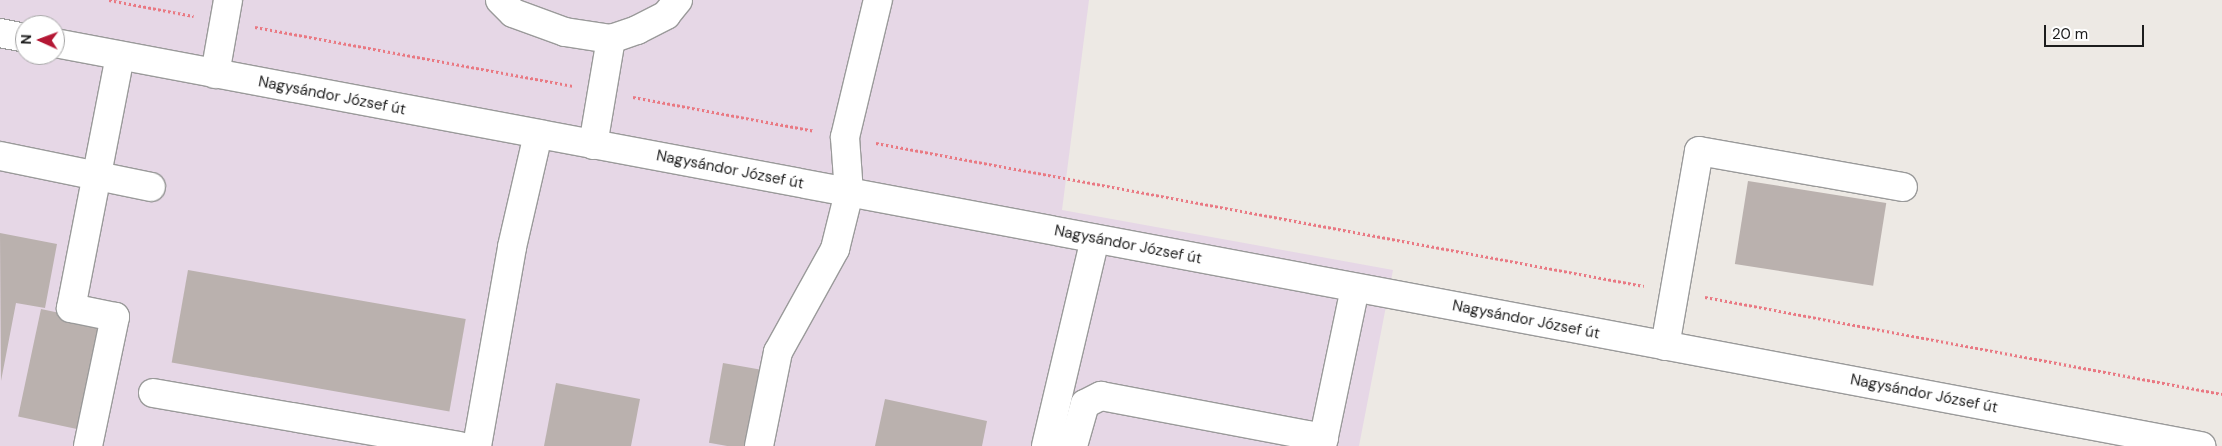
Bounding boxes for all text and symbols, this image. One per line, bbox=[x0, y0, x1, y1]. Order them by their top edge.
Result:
north arrow bbox=[15, 15, 65, 65]
scale bar bbox=[2047, 15, 2147, 47]
text: 20 m bbox=[2052, 24, 2088, 44]
text: N bbox=[17, 34, 35, 45]
street label: Nagysándor József út bbox=[257, 73, 407, 119]
street label: Nagysándor József út bbox=[655, 147, 805, 193]
street label: Nagysándor József út bbox=[1053, 222, 1203, 268]
street label: Nagysándor József út bbox=[1451, 297, 1601, 343]
street label: Nagysándor József út bbox=[1849, 371, 1999, 417]

